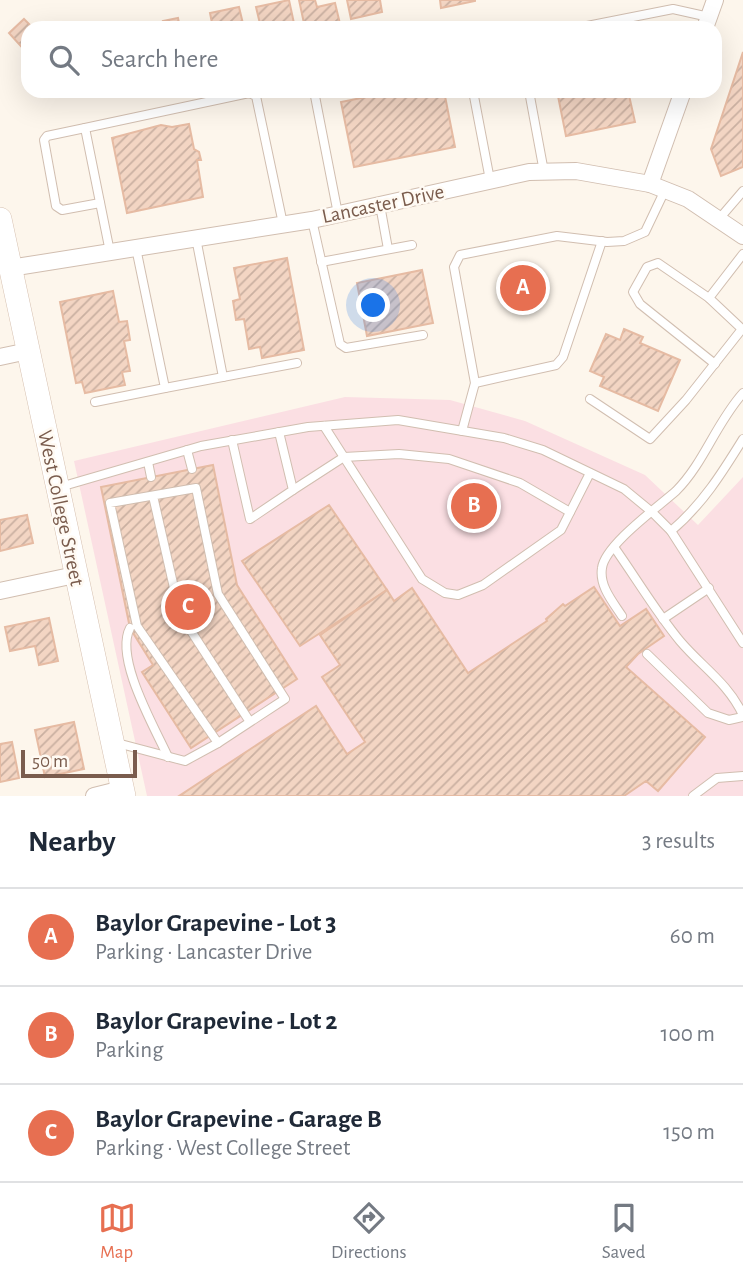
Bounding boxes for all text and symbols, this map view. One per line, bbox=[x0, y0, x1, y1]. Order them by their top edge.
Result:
search box bbox=[21, 21, 722, 98]
icon: search bbox=[45, 41, 83, 79]
text: Search here bbox=[101, 46, 219, 72]
street label: Lancaster Drive bbox=[320, 181, 446, 227]
pin: A bbox=[500, 262, 546, 314]
your location bbox=[356, 288, 390, 322]
street label: West College Street bbox=[34, 428, 88, 588]
pin: B bbox=[451, 480, 497, 532]
pin: C bbox=[165, 581, 211, 633]
scale bar bbox=[21, 747, 136, 779]
text: 50 m bbox=[32, 752, 68, 771]
text: Nearby bbox=[28, 827, 116, 857]
text: 3 results bbox=[642, 830, 715, 853]
text: Baylor Grapevine - Lot 3 bbox=[95, 910, 337, 936]
text: A bbox=[44, 925, 58, 948]
text: 60 m bbox=[670, 925, 715, 948]
text: Parking · Lancaster Drive bbox=[95, 941, 312, 964]
text: Baylor Grapevine - Lot 2 bbox=[95, 1008, 338, 1034]
text: B bbox=[44, 1023, 58, 1046]
text: 100 m bbox=[661, 1023, 715, 1046]
text: Parking bbox=[95, 1039, 163, 1062]
text: Baylor Grapevine - Garage B bbox=[95, 1106, 382, 1132]
text: C bbox=[45, 1121, 57, 1144]
text: 150 m bbox=[663, 1121, 715, 1144]
text: Parking · West College Street bbox=[95, 1137, 350, 1160]
tab: Map bbox=[98, 1199, 136, 1264]
tab: Directions bbox=[331, 1199, 407, 1264]
tab: Saved bbox=[602, 1199, 645, 1264]

